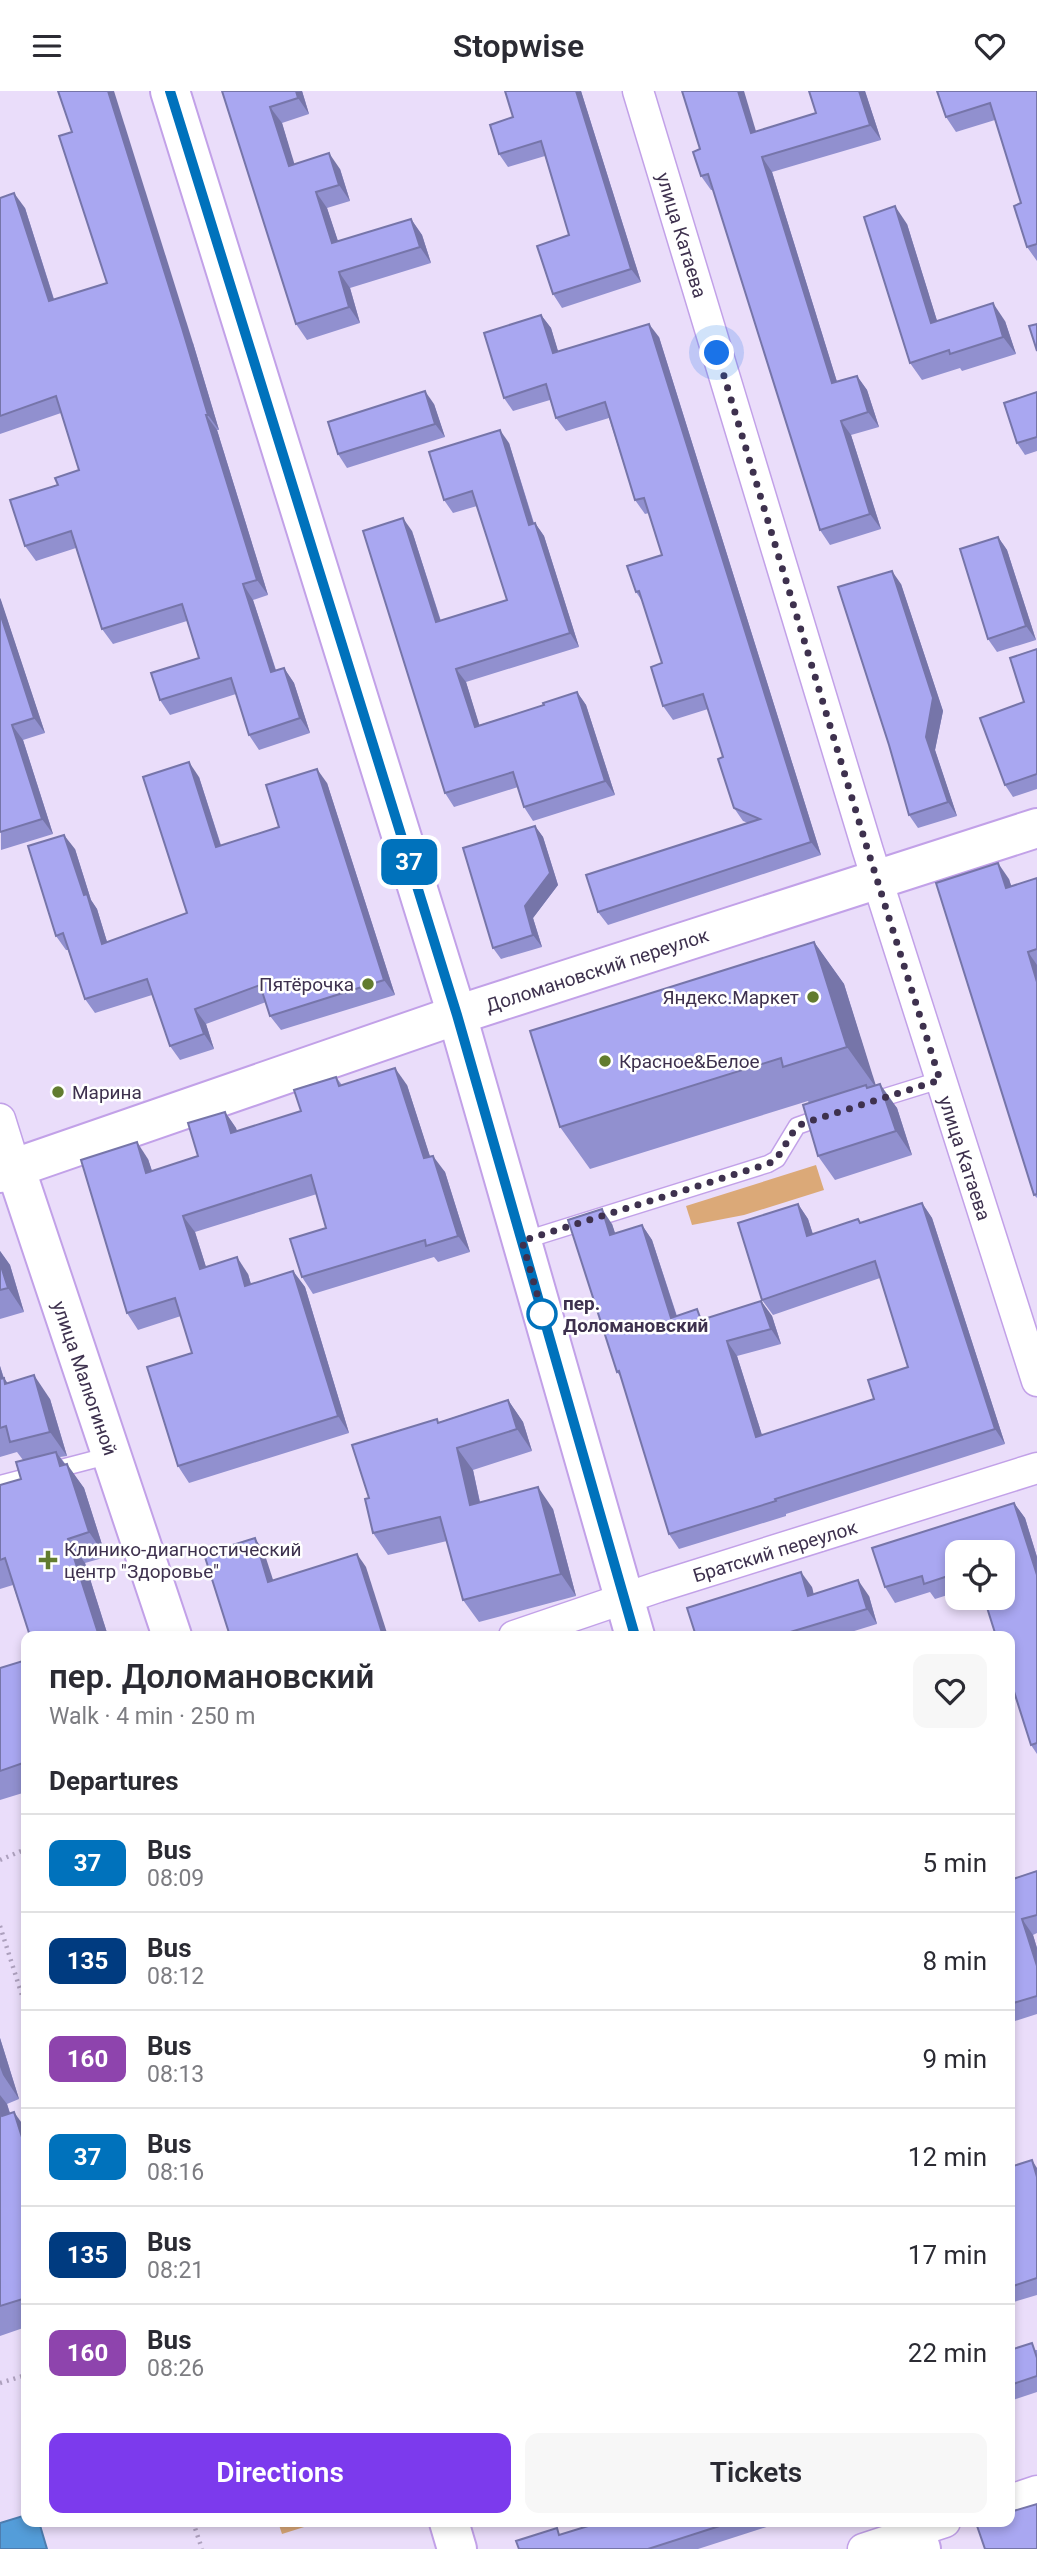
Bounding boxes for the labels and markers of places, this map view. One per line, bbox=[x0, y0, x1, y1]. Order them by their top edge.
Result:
place label: Пятёрочка bbox=[259, 973, 354, 996]
marker: Пятёрочка bbox=[360, 976, 376, 992]
place label: Яндекс.Маркет bbox=[663, 986, 799, 1009]
marker: Яндекс.Маркет bbox=[805, 989, 821, 1005]
place label: Красное&Белое bbox=[619, 1050, 760, 1073]
marker: Красное&Белое bbox=[597, 1053, 613, 1069]
place label: Марина bbox=[72, 1081, 142, 1104]
marker: Марина bbox=[50, 1084, 66, 1100]
place label: пер. Доломановский bbox=[563, 1292, 708, 1337]
marker: пер. Доломановский bbox=[527, 1299, 557, 1329]
place label: Клинико-диагностический центр "Здоровье" bbox=[64, 1538, 301, 1583]
marker: Клинико-диагностический центр "Здоровье" bbox=[38, 1550, 58, 1570]

